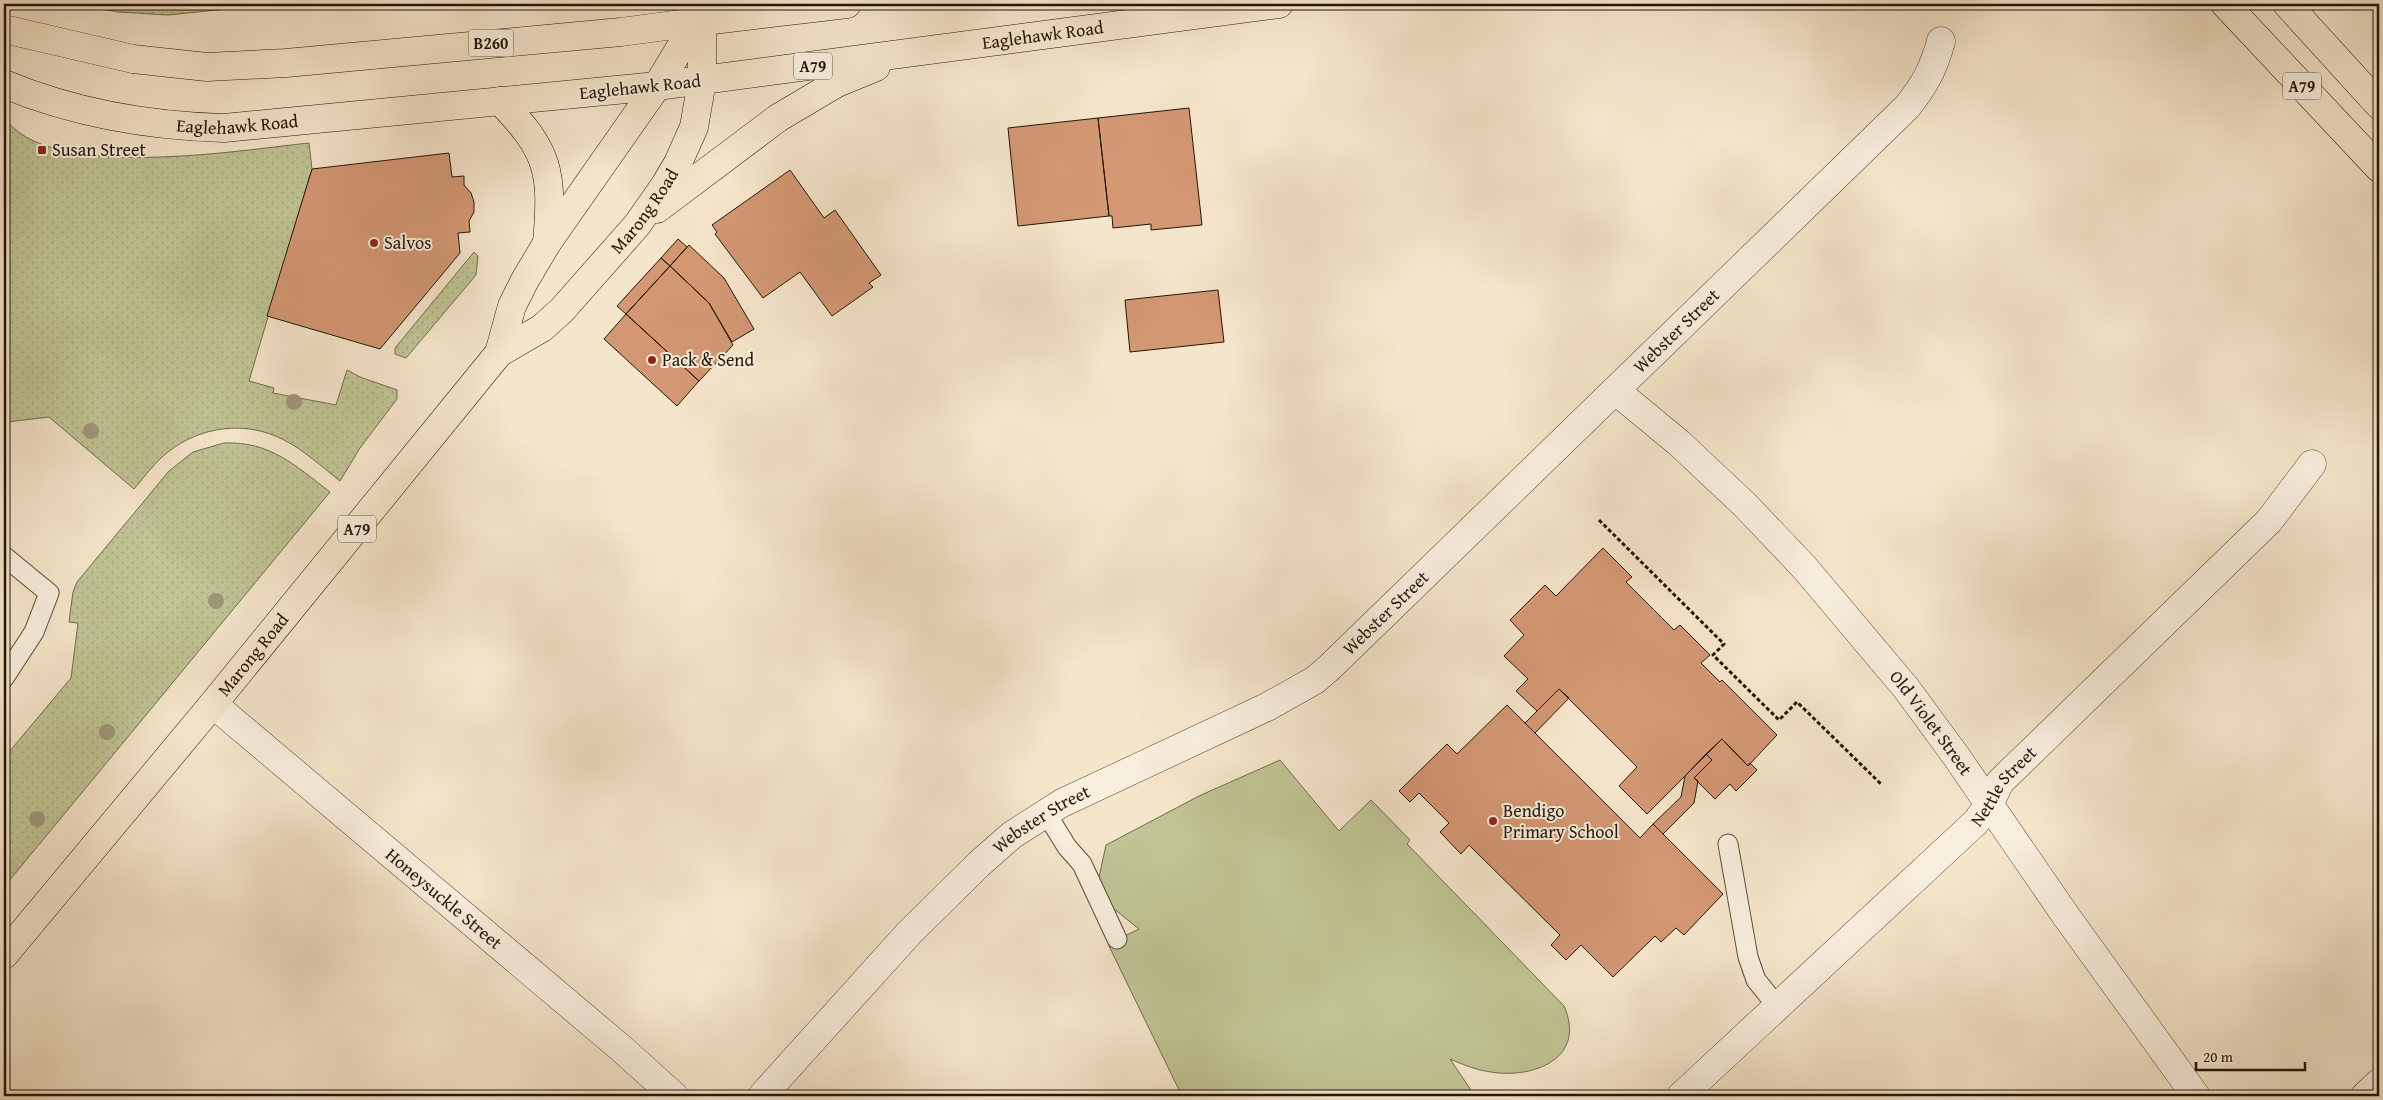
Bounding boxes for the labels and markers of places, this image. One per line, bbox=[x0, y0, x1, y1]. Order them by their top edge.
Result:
place label: Susan Street bbox=[52, 136, 146, 163]
marker: Susan Street bbox=[36, 144, 48, 156]
place label: Salvos bbox=[384, 229, 431, 256]
marker: Salvos bbox=[368, 237, 380, 249]
place label: Pack & Send bbox=[662, 346, 754, 373]
marker: Pack & Send bbox=[646, 354, 658, 366]
place label: Bendigo Primary School bbox=[1503, 797, 1619, 845]
marker: Bendigo Primary School bbox=[1487, 815, 1499, 827]

